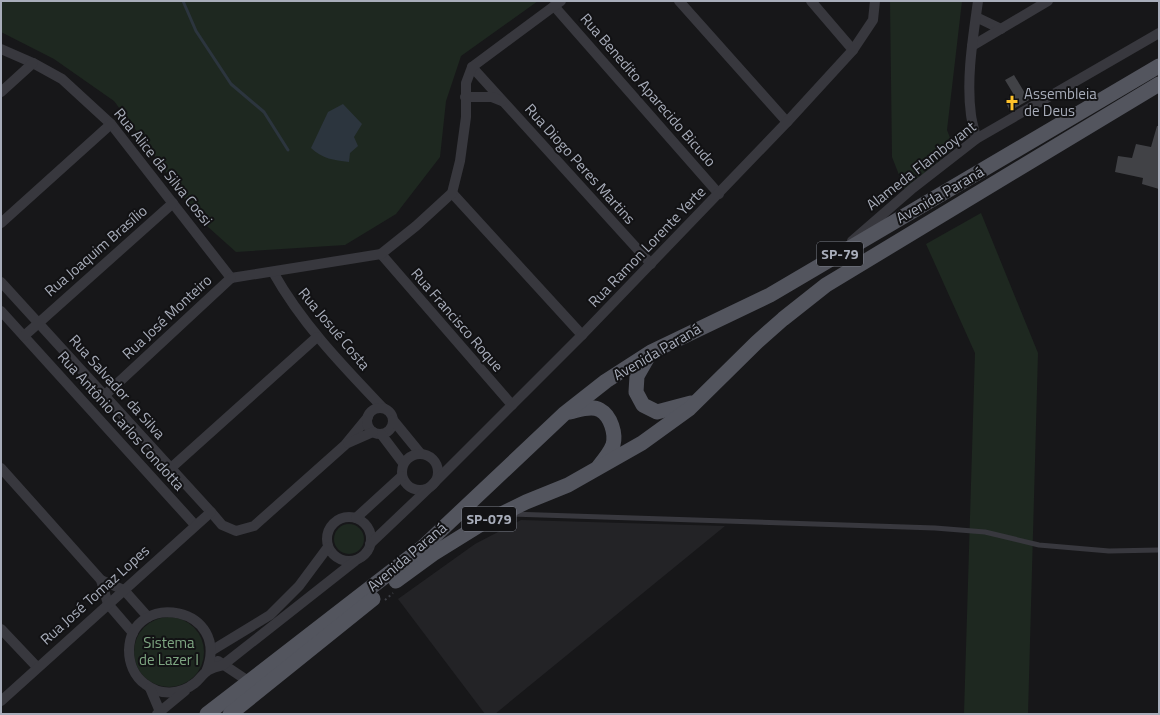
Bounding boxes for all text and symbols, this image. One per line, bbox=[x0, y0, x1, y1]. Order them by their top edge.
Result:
street label: Rua Benedito Aparecido Bicudo bbox=[575, 8, 722, 172]
place label: Assembleia de Deus bbox=[1024, 82, 1097, 122]
church icon: Assembleia de Deus bbox=[1003, 94, 1021, 112]
street label: Rua Diogo Peres Martins bbox=[520, 98, 641, 229]
street label: Rua Alice da Silva Cossi bbox=[109, 103, 218, 231]
street label: Alameda Flamboyant bbox=[861, 115, 981, 216]
street label: Avenida Paraná bbox=[892, 160, 988, 229]
street label: Rua Ramon Lorente Yerte bbox=[582, 181, 711, 313]
street label: Rua Joaquim Brasílio bbox=[39, 199, 152, 302]
road number: SP-79 bbox=[817, 242, 863, 266]
street label: Rua Francisco Roque bbox=[406, 263, 509, 377]
street label: Rua José Monteiro bbox=[117, 269, 217, 364]
street label: Rua Josué Costa bbox=[293, 282, 376, 375]
street label: Avenida Paraná bbox=[609, 317, 705, 386]
street label: Rua Salvador da Silva bbox=[64, 329, 171, 445]
street label: Rua Antônio Carlos Condotta bbox=[52, 346, 191, 496]
road number: SP-079 bbox=[462, 507, 516, 531]
street label: Avenida Paraná bbox=[362, 516, 452, 597]
street label: Rua José Tomaz Lopes bbox=[35, 539, 154, 650]
park label: Sistema de Lazer I bbox=[139, 631, 199, 671]

